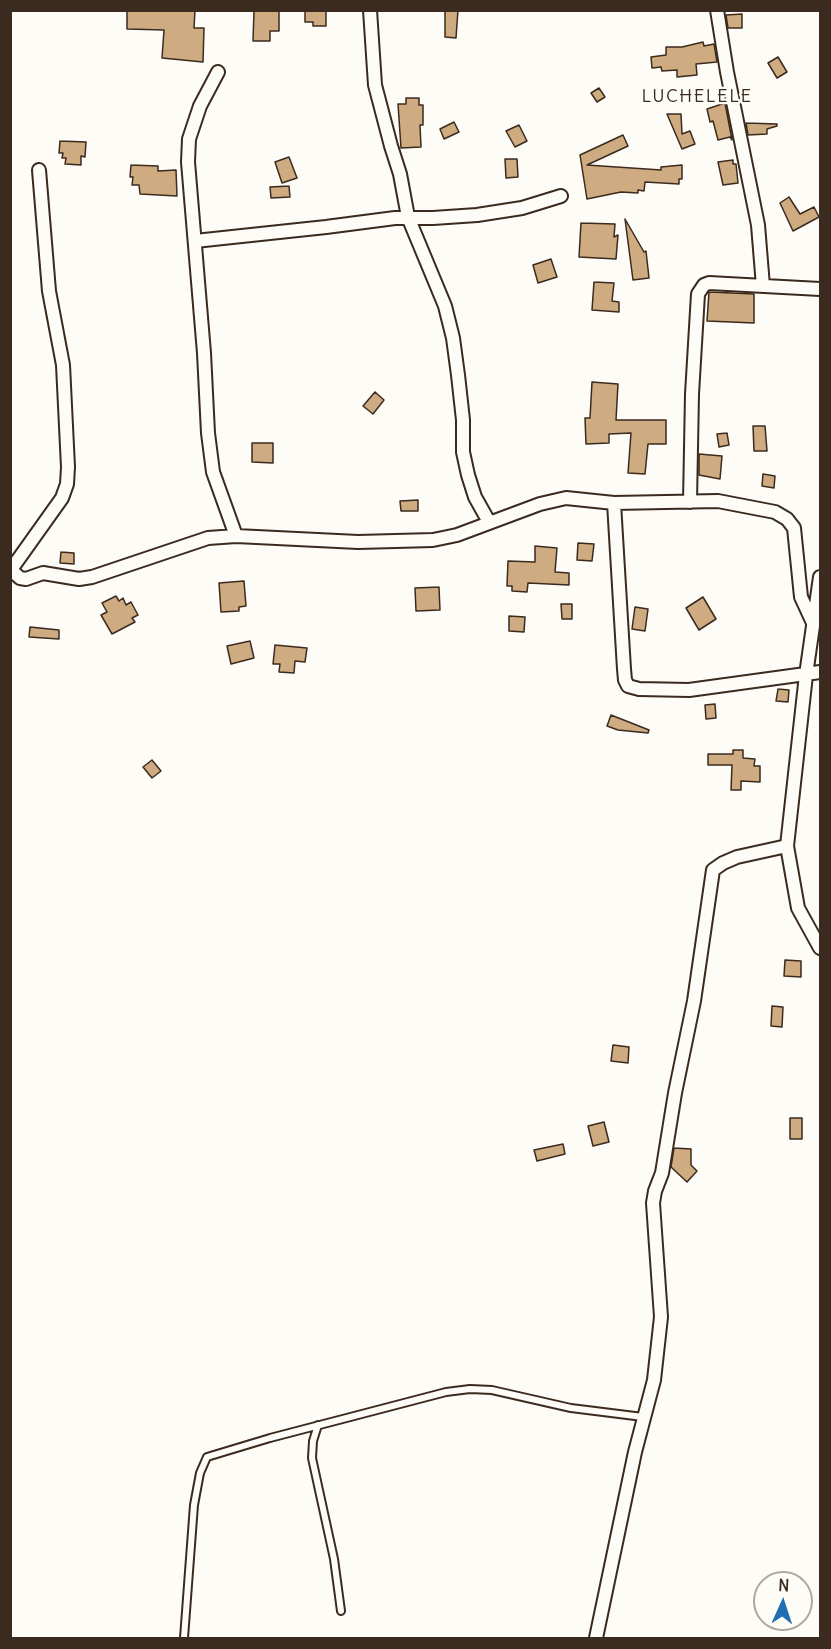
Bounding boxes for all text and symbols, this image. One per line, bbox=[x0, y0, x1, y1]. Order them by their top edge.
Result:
district label: LUCHELELE bbox=[641, 86, 753, 108]
north arrow bbox=[753, 1571, 813, 1631]
text: N bbox=[778, 1575, 790, 1595]

